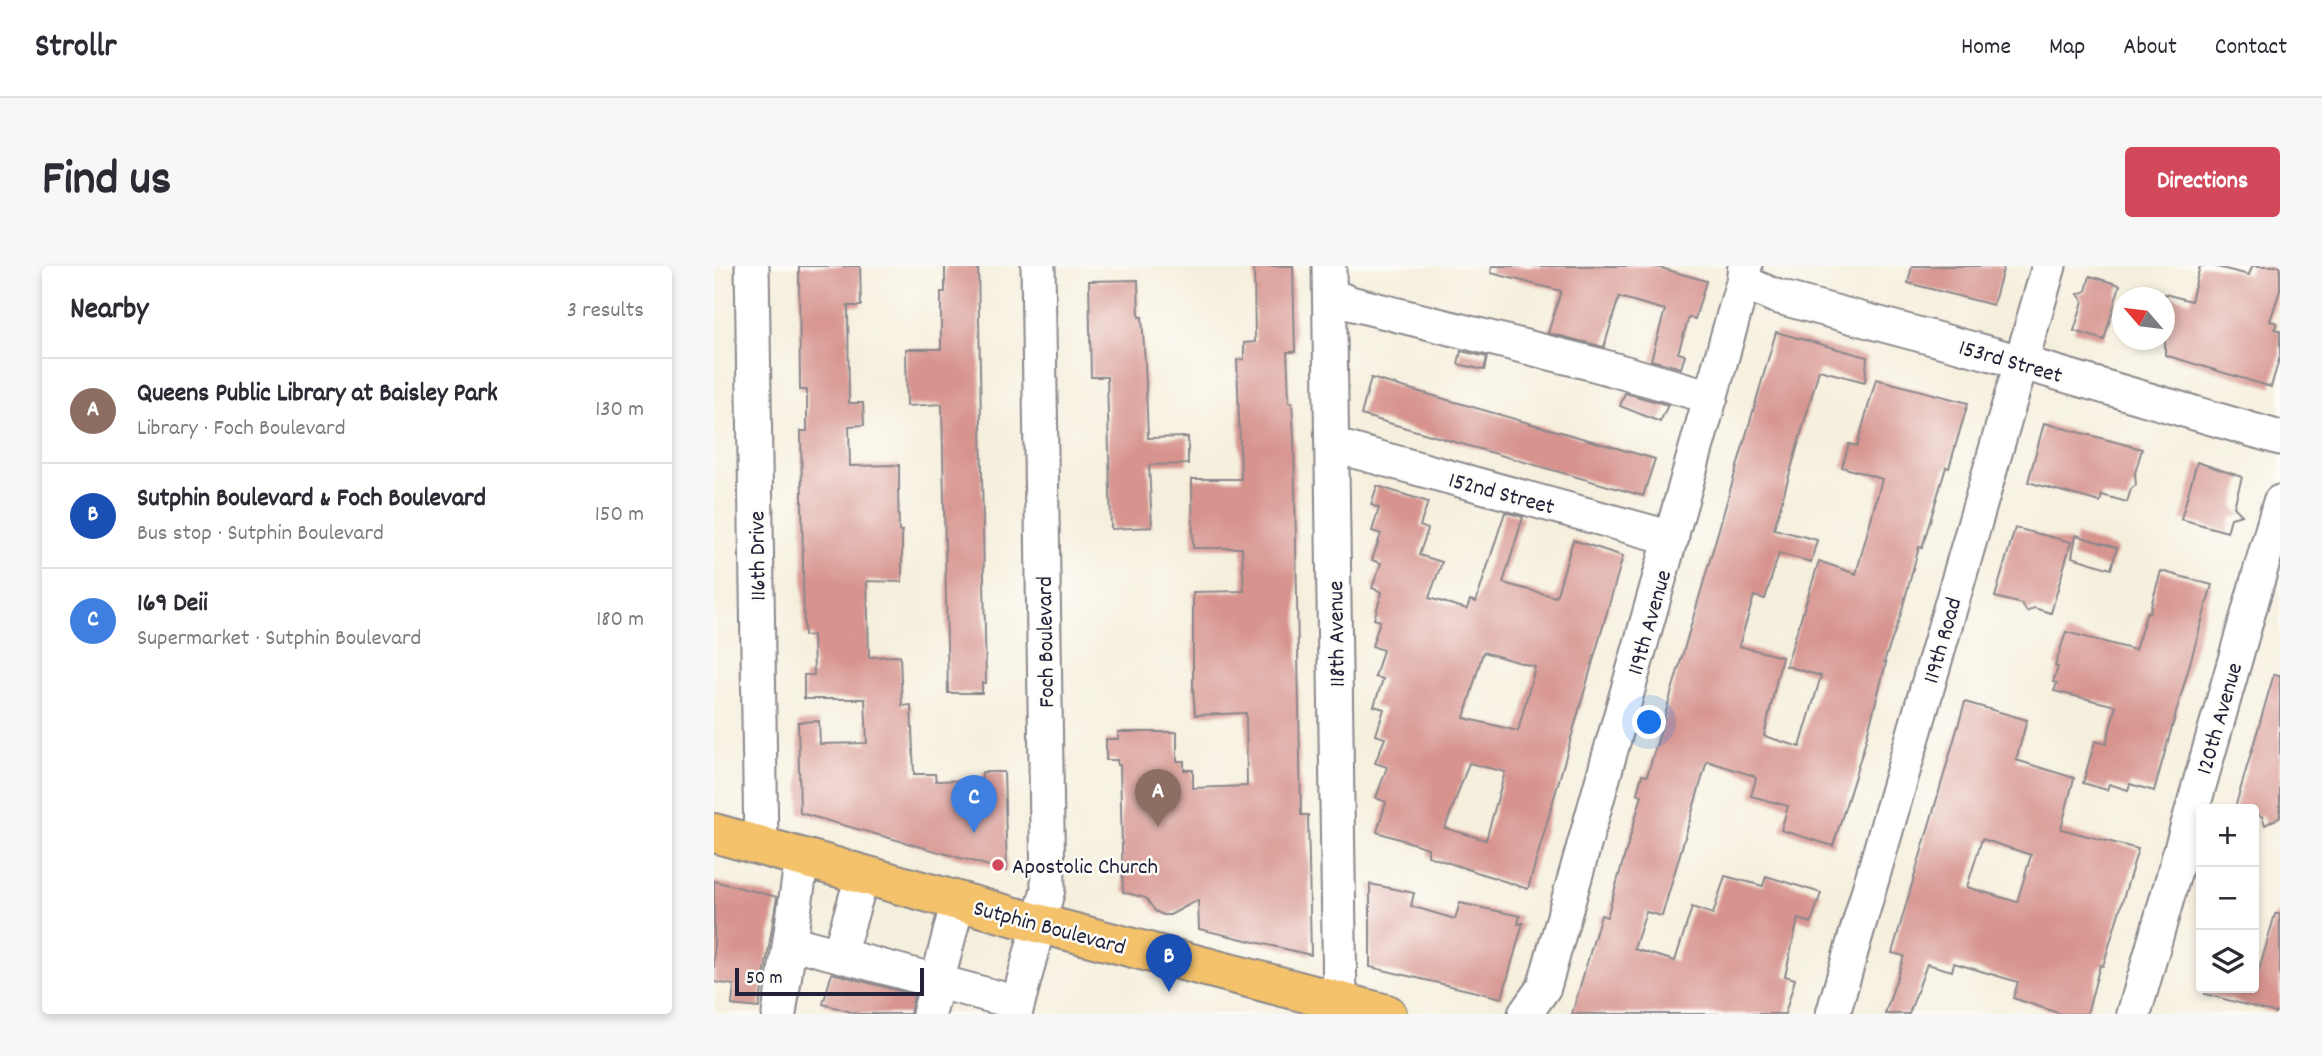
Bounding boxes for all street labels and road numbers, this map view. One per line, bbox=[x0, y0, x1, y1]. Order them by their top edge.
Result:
street label: 153rd Street bbox=[1954, 333, 2066, 394]
street label: 152nd Street bbox=[1445, 465, 1558, 525]
street label: 116th Drive bbox=[742, 511, 777, 601]
street label: 119th Avenue bbox=[1621, 567, 1682, 679]
street label: Foch Boulevard bbox=[1030, 576, 1065, 708]
street label: 118th Avenue bbox=[1321, 580, 1356, 687]
street label: 119th Road bbox=[1916, 594, 1972, 688]
street label: 120th Avenue bbox=[2190, 659, 2253, 779]
street label: Sutphin Boulevard bbox=[969, 893, 1129, 966]

